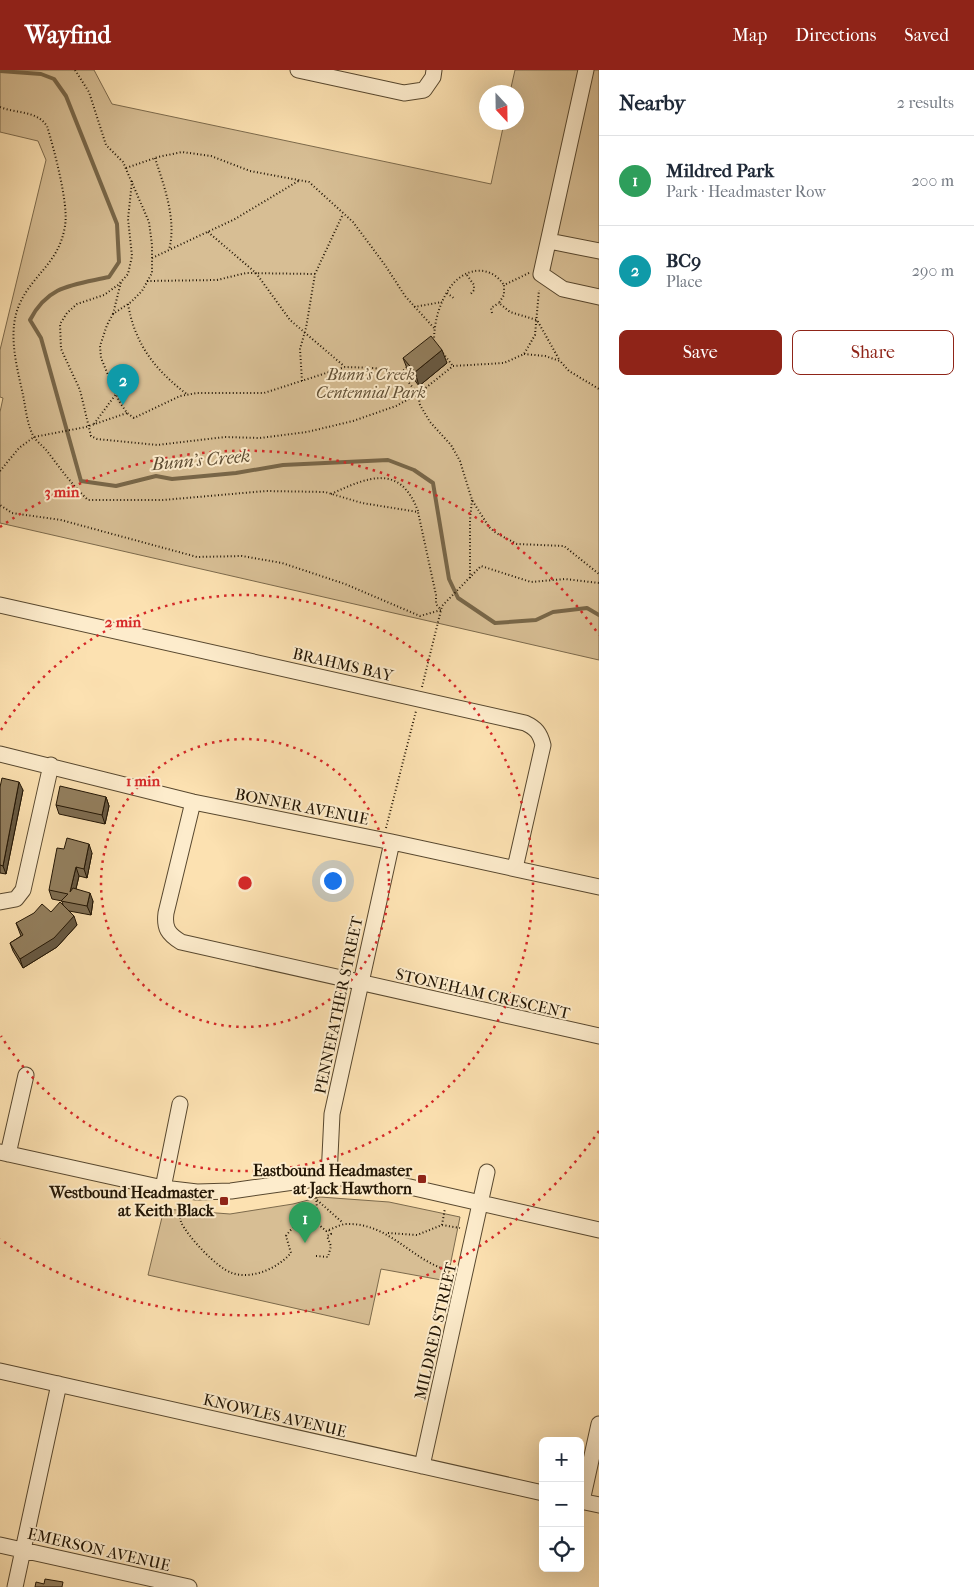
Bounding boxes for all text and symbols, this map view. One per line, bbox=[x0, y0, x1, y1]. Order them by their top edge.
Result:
text: Wayfind bbox=[25, 21, 111, 49]
text: Map bbox=[733, 25, 767, 46]
text: Directions bbox=[795, 25, 876, 46]
text: Saved bbox=[904, 25, 949, 46]
north arrow bbox=[479, 85, 524, 130]
text: Nearby bbox=[619, 91, 685, 115]
text: 2 results bbox=[897, 93, 954, 112]
text: Mildred Park bbox=[666, 160, 774, 182]
text: 1 bbox=[632, 171, 638, 190]
text: 200 m bbox=[911, 171, 954, 190]
text: Park · Headmaster Row bbox=[666, 182, 826, 201]
text: BC9 bbox=[666, 250, 701, 272]
text: 2 bbox=[631, 261, 639, 280]
text: 290 m bbox=[912, 261, 954, 280]
text: Place bbox=[666, 272, 702, 291]
button: Save bbox=[619, 330, 782, 375]
button: Share bbox=[792, 330, 954, 375]
pin: 2 bbox=[107, 364, 139, 405]
park label: Bunn's Creek Centennial Park bbox=[316, 365, 426, 402]
water label: Bunn's Creek bbox=[150, 446, 251, 475]
text: 3 min bbox=[45, 483, 80, 501]
text: 2 min bbox=[105, 613, 142, 631]
street label: BRAHMS BAY bbox=[291, 644, 396, 686]
text: 1 min bbox=[126, 772, 160, 790]
street label: BONNER AVENUE bbox=[233, 784, 371, 829]
your location bbox=[320, 868, 346, 894]
centre of rings bbox=[236, 874, 254, 892]
street label: PENNEFATHER STREET bbox=[310, 914, 367, 1096]
street label: STONEHAM CRESCENT bbox=[394, 964, 572, 1023]
place label: Eastbound Headmaster at Jack Hawthorn bbox=[253, 1161, 413, 1199]
marker: Eastbound Headmaster at Jack Hawthorn bbox=[416, 1173, 428, 1185]
place label: Westbound Headmaster at Keith Black bbox=[49, 1183, 215, 1220]
marker: Westbound Headmaster at Keith Black bbox=[218, 1195, 230, 1207]
pin: 1 bbox=[289, 1202, 321, 1243]
street label: MILDRED STREET bbox=[410, 1260, 461, 1402]
street label: KNOWLES AVENUE bbox=[201, 1390, 349, 1441]
map controls bbox=[539, 1437, 584, 1572]
button: + bbox=[539, 1437, 584, 1482]
button: − bbox=[539, 1482, 584, 1527]
street label: EMERSON AVENUE bbox=[26, 1524, 172, 1575]
button: locate bbox=[539, 1527, 584, 1572]

